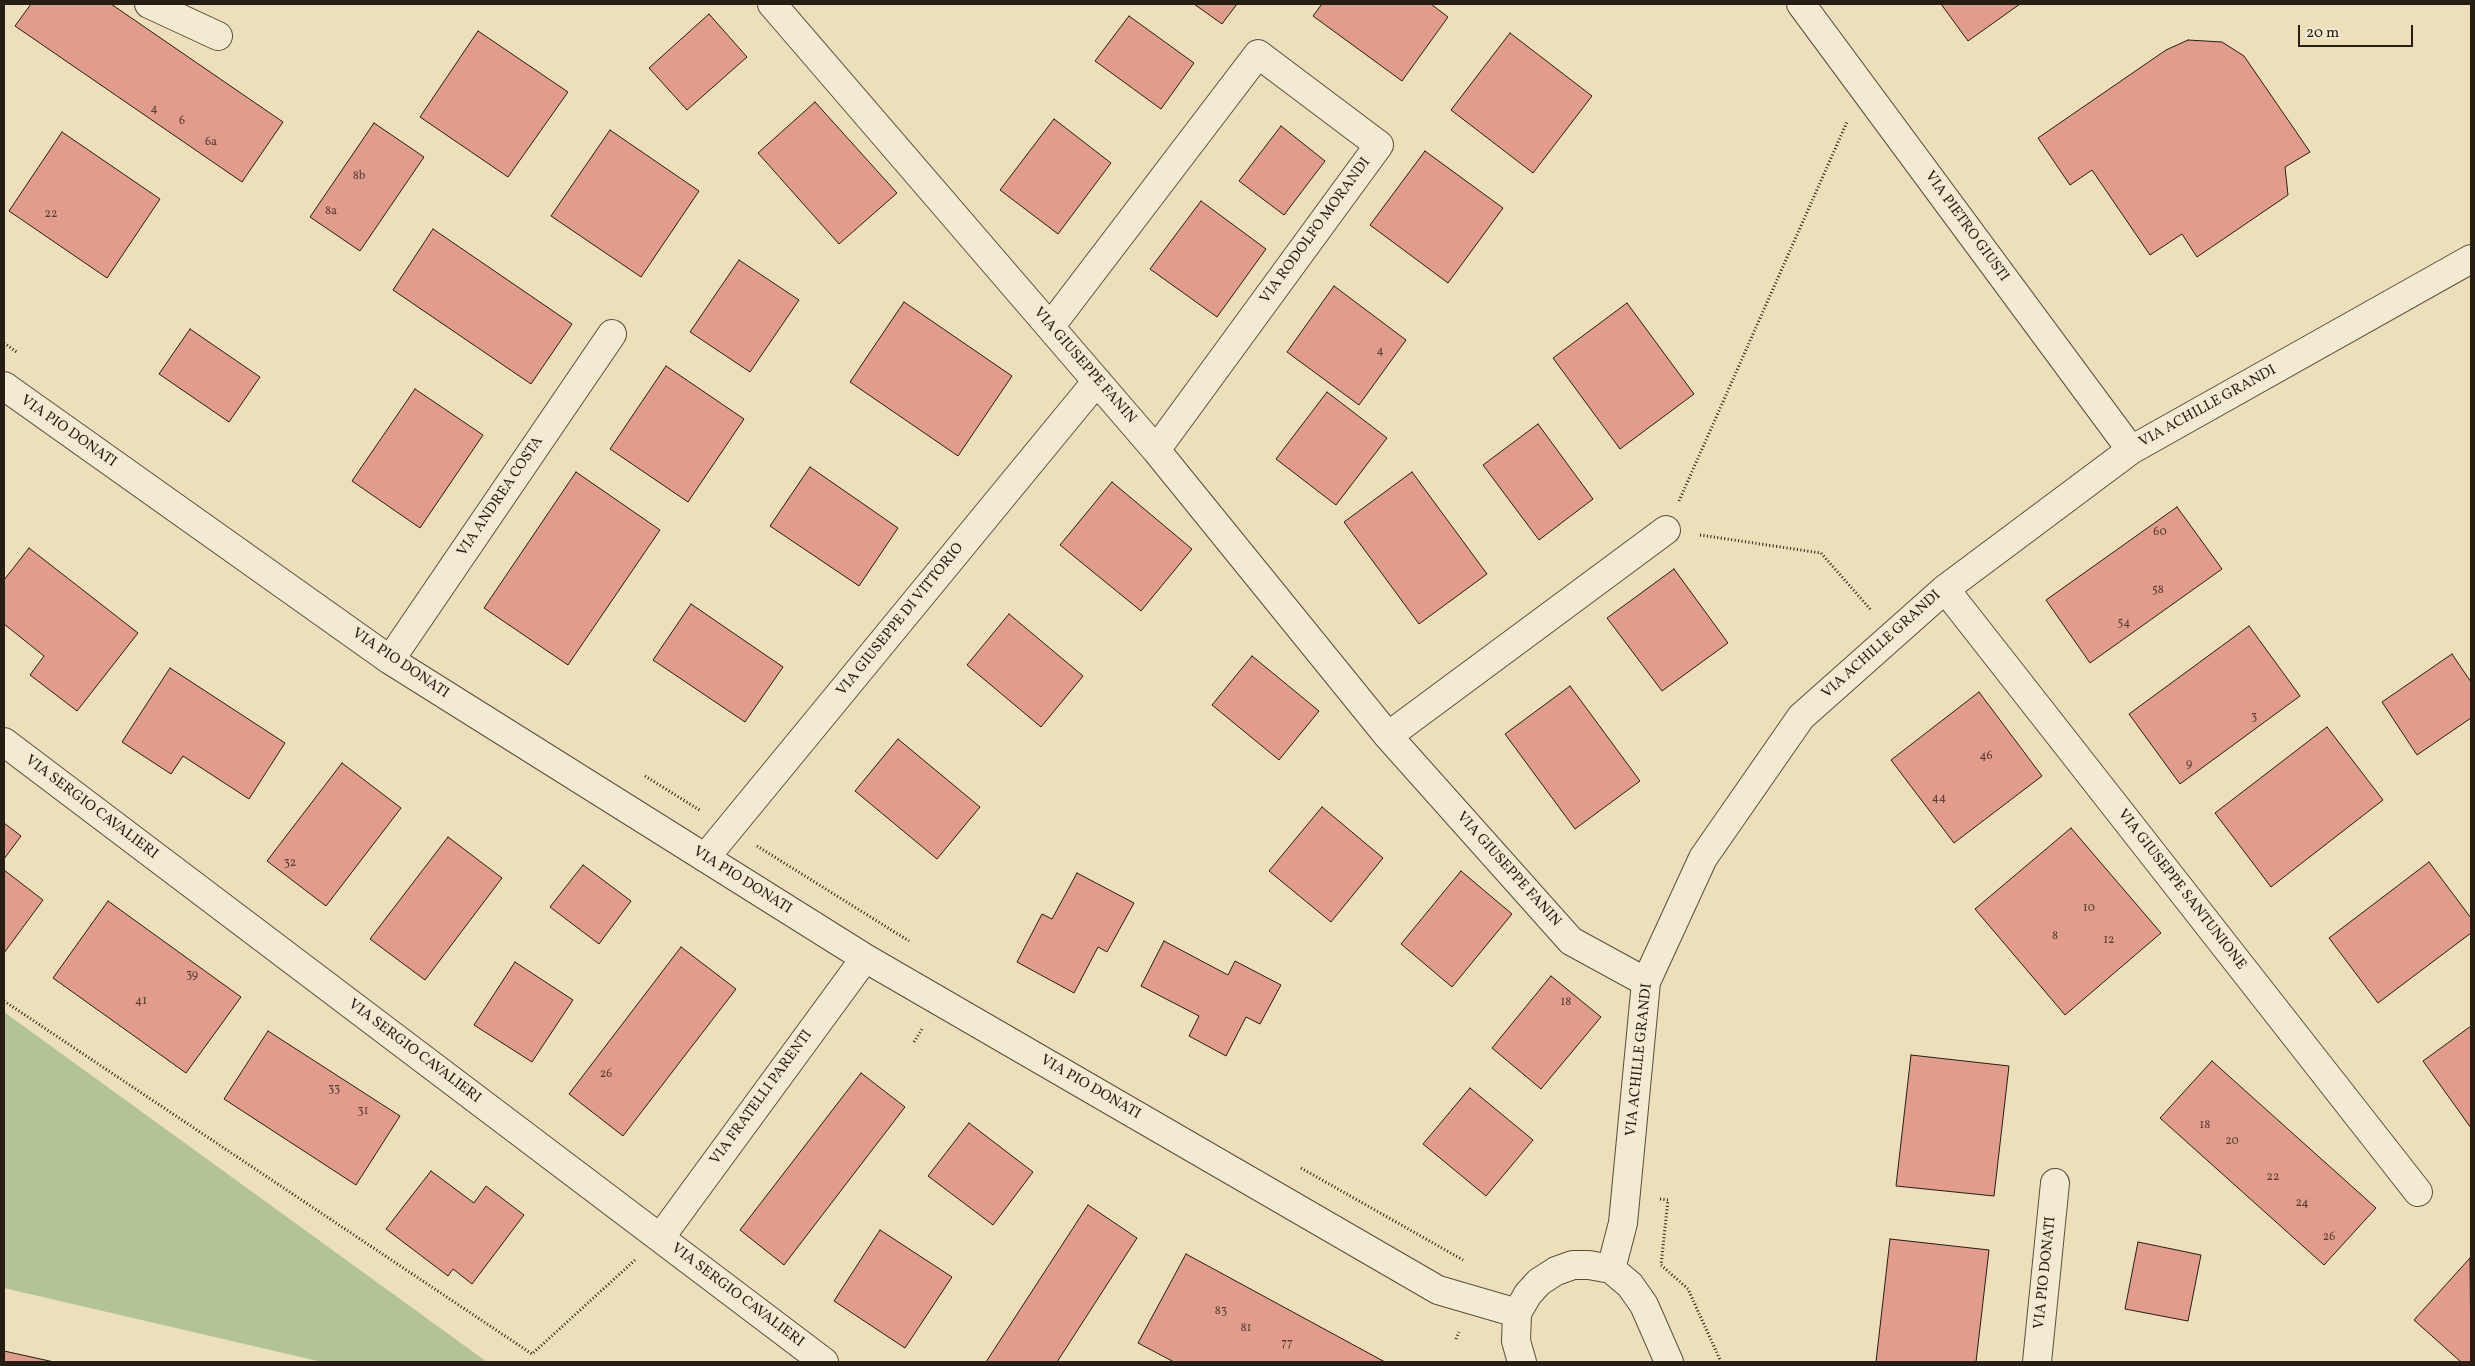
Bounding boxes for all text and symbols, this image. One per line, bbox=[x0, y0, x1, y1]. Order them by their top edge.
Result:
scale bar bbox=[2300, 15, 2415, 47]
text: 20 m bbox=[2306, 23, 2339, 44]
house number: 4 bbox=[150, 103, 158, 117]
house number: 6 bbox=[179, 115, 185, 129]
house number: 6a bbox=[205, 136, 217, 150]
street label: VIA RODOLFO MORANDI bbox=[1257, 154, 1375, 308]
street label: VIA PIETRO GIUSTI bbox=[1920, 168, 2012, 286]
house number: 8b bbox=[353, 170, 365, 184]
house number: 8a bbox=[325, 205, 337, 219]
house number: 22 bbox=[45, 208, 57, 222]
street label: VIA GIUSEPPE FANIN bbox=[1029, 304, 1139, 428]
house number: 4 bbox=[1376, 345, 1384, 359]
street label: VIA ACHILLE GRANDI bbox=[2136, 362, 2280, 452]
street label: VIA PIO DONATI bbox=[17, 392, 119, 472]
street label: VIA ANDREA COSTA bbox=[454, 434, 548, 560]
house number: 60 bbox=[2153, 526, 2167, 540]
street label: VIA GIUSEPPE DI VITTORIO bbox=[834, 540, 968, 700]
house number: 58 bbox=[2152, 584, 2164, 598]
street label: VIA ACHILLE GRANDI bbox=[1819, 587, 1945, 703]
house number: 54 bbox=[2118, 617, 2130, 631]
street label: VIA PIO DONATI bbox=[348, 625, 452, 703]
house number: 3 bbox=[2251, 711, 2257, 725]
house number: 46 bbox=[1979, 750, 1993, 764]
street label: VIA SERGIO CAVALIERI bbox=[21, 752, 161, 864]
house number: 9 bbox=[2186, 758, 2192, 772]
house number: 44 bbox=[1932, 792, 1946, 806]
street label: VIA GIUSEPPE SANTUNIONE bbox=[2113, 806, 2249, 974]
street label: VIA GIUSEPPE FANIN bbox=[1452, 809, 1564, 931]
street label: VIA PIO DONATI bbox=[689, 843, 795, 919]
house number: 32 bbox=[284, 857, 296, 871]
house number: 10 bbox=[2083, 902, 2095, 916]
house number: 8 bbox=[2052, 930, 2058, 944]
house number: 12 bbox=[2103, 934, 2115, 948]
house number: 39 bbox=[186, 969, 198, 983]
street label: VIA ACHILLE GRANDI bbox=[1623, 983, 1657, 1137]
house number: 41 bbox=[135, 995, 147, 1009]
street label: VIA SERGIO CAVALIERI bbox=[344, 996, 484, 1108]
house number: 18 bbox=[1561, 996, 1571, 1010]
street label: VIA FRATELLI PARENTI bbox=[707, 1027, 817, 1169]
street label: VIA PIO DONATI bbox=[1037, 1052, 1143, 1124]
house number: 26 bbox=[600, 1068, 612, 1082]
house number: 33 bbox=[328, 1083, 340, 1097]
house number: 31 bbox=[358, 1105, 368, 1119]
house number: 18 bbox=[2200, 1119, 2210, 1133]
house number: 20 bbox=[2225, 1135, 2239, 1149]
house number: 22 bbox=[2267, 1171, 2279, 1185]
house number: 24 bbox=[2295, 1197, 2309, 1211]
street label: VIA PIO DONATI bbox=[2031, 1216, 2061, 1330]
house number: 26 bbox=[2323, 1231, 2335, 1245]
street label: VIA SERGIO CAVALIERI bbox=[667, 1240, 807, 1352]
house number: 83 bbox=[1215, 1305, 1227, 1319]
house number: 81 bbox=[1241, 1322, 1251, 1336]
house number: 77 bbox=[1281, 1337, 1293, 1351]

